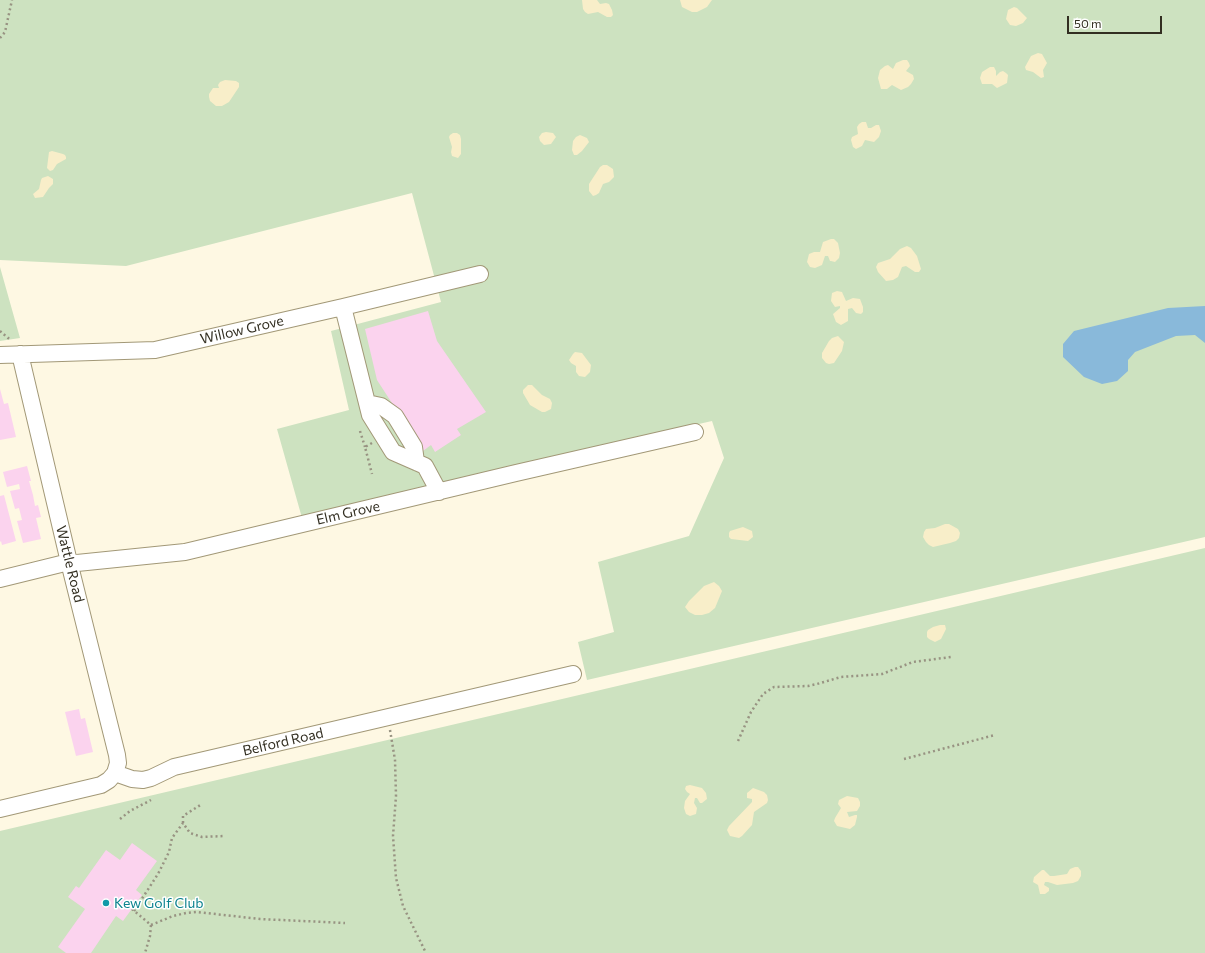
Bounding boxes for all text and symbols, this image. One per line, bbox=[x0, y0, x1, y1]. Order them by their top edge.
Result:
scale bar bbox=[1069, 8, 1164, 34]
text: 50 m bbox=[1074, 16, 1102, 30]
street label: Willow Grove bbox=[199, 312, 285, 348]
street label: Elm Grove bbox=[315, 498, 381, 528]
street label: Wattle Road bbox=[52, 524, 88, 604]
street label: Belford Road bbox=[241, 725, 325, 759]
place label: Kew Golf Club bbox=[114, 895, 204, 911]
marker: Kew Golf Club bbox=[101, 898, 111, 908]

